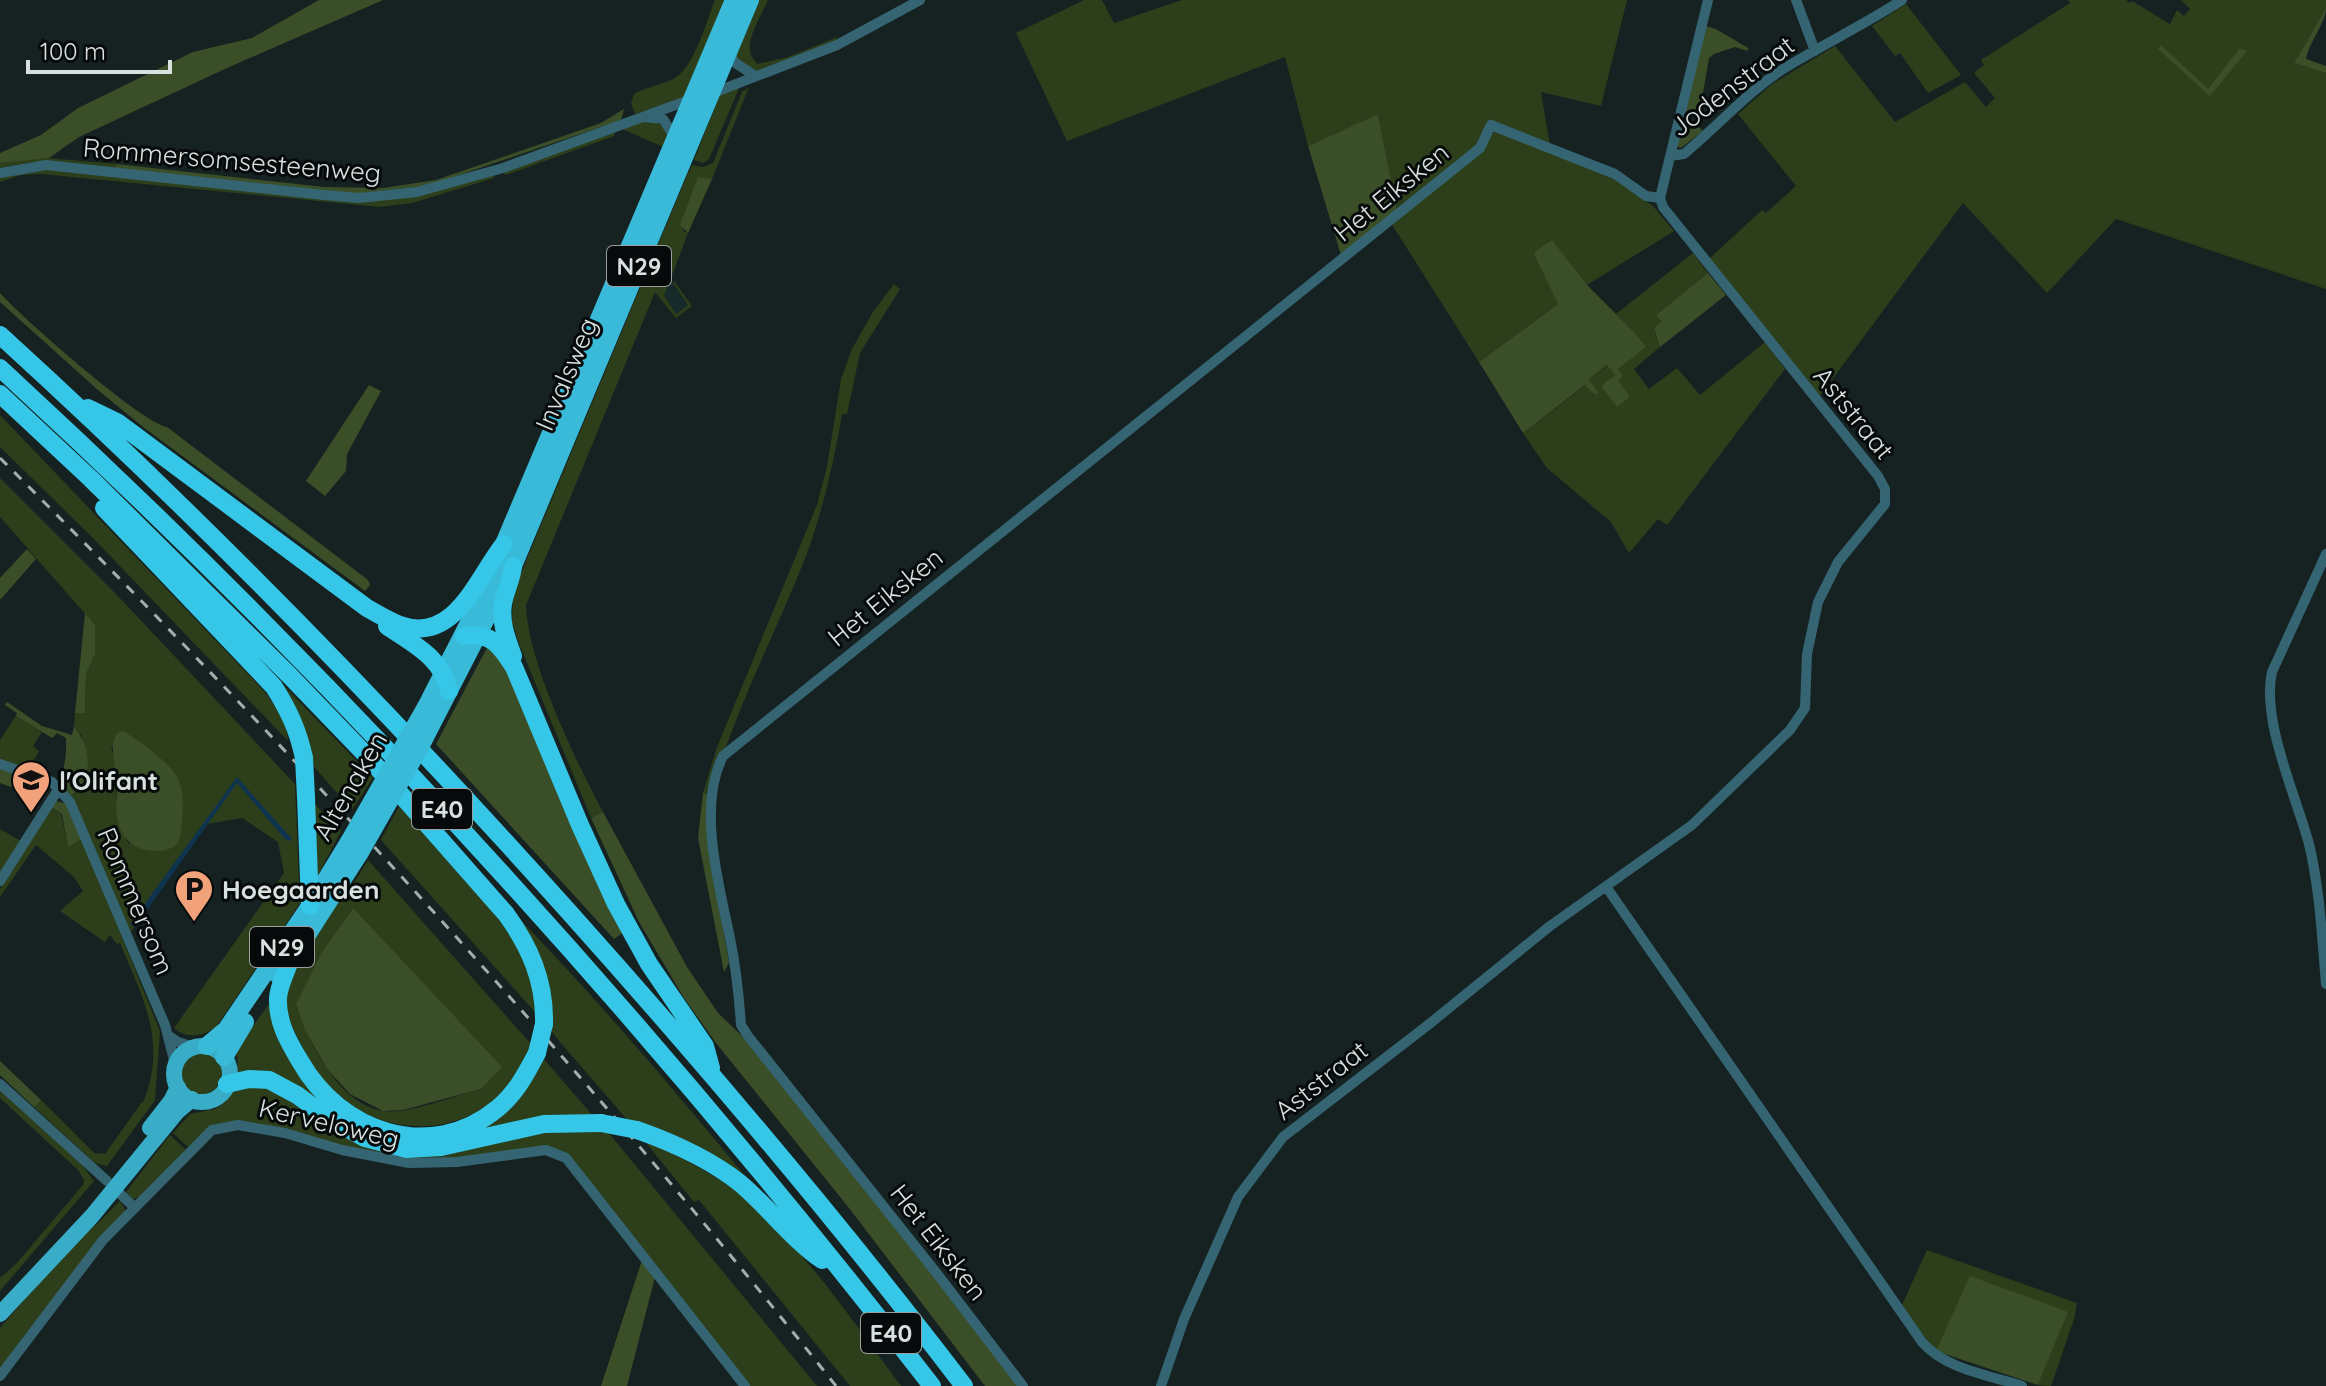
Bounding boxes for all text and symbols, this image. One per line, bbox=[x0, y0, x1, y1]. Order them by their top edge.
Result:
scale bar bbox=[28, 24, 170, 74]
street label: Jodenstraat bbox=[1663, 28, 1801, 144]
text: 100 m bbox=[40, 36, 106, 66]
street label: Rommersomsesteenweg bbox=[82, 131, 382, 189]
street label: Het Eiksken bbox=[1327, 136, 1455, 248]
road number: N29 bbox=[607, 246, 671, 286]
street label: Invalsweg bbox=[527, 313, 605, 435]
street label: Aststraat bbox=[1807, 360, 1901, 466]
street label: Het Eiksken bbox=[821, 541, 949, 653]
street label: Altenaken bbox=[306, 726, 394, 846]
school or university icon: l'Olifant bbox=[10, 759, 52, 814]
place label: l'Olifant bbox=[59, 764, 158, 797]
road number: E40 bbox=[412, 789, 472, 829]
street label: Rommersom bbox=[90, 822, 182, 980]
parking icon: Hoegaarden bbox=[173, 868, 215, 923]
place label: Hoegaarden bbox=[222, 873, 379, 906]
road number: N29 bbox=[250, 927, 314, 967]
street label: Aststraat bbox=[1268, 1033, 1374, 1127]
street label: Kerveloweg bbox=[256, 1091, 402, 1155]
street label: Het Eiksken bbox=[883, 1177, 995, 1307]
road number: E40 bbox=[861, 1313, 921, 1353]

